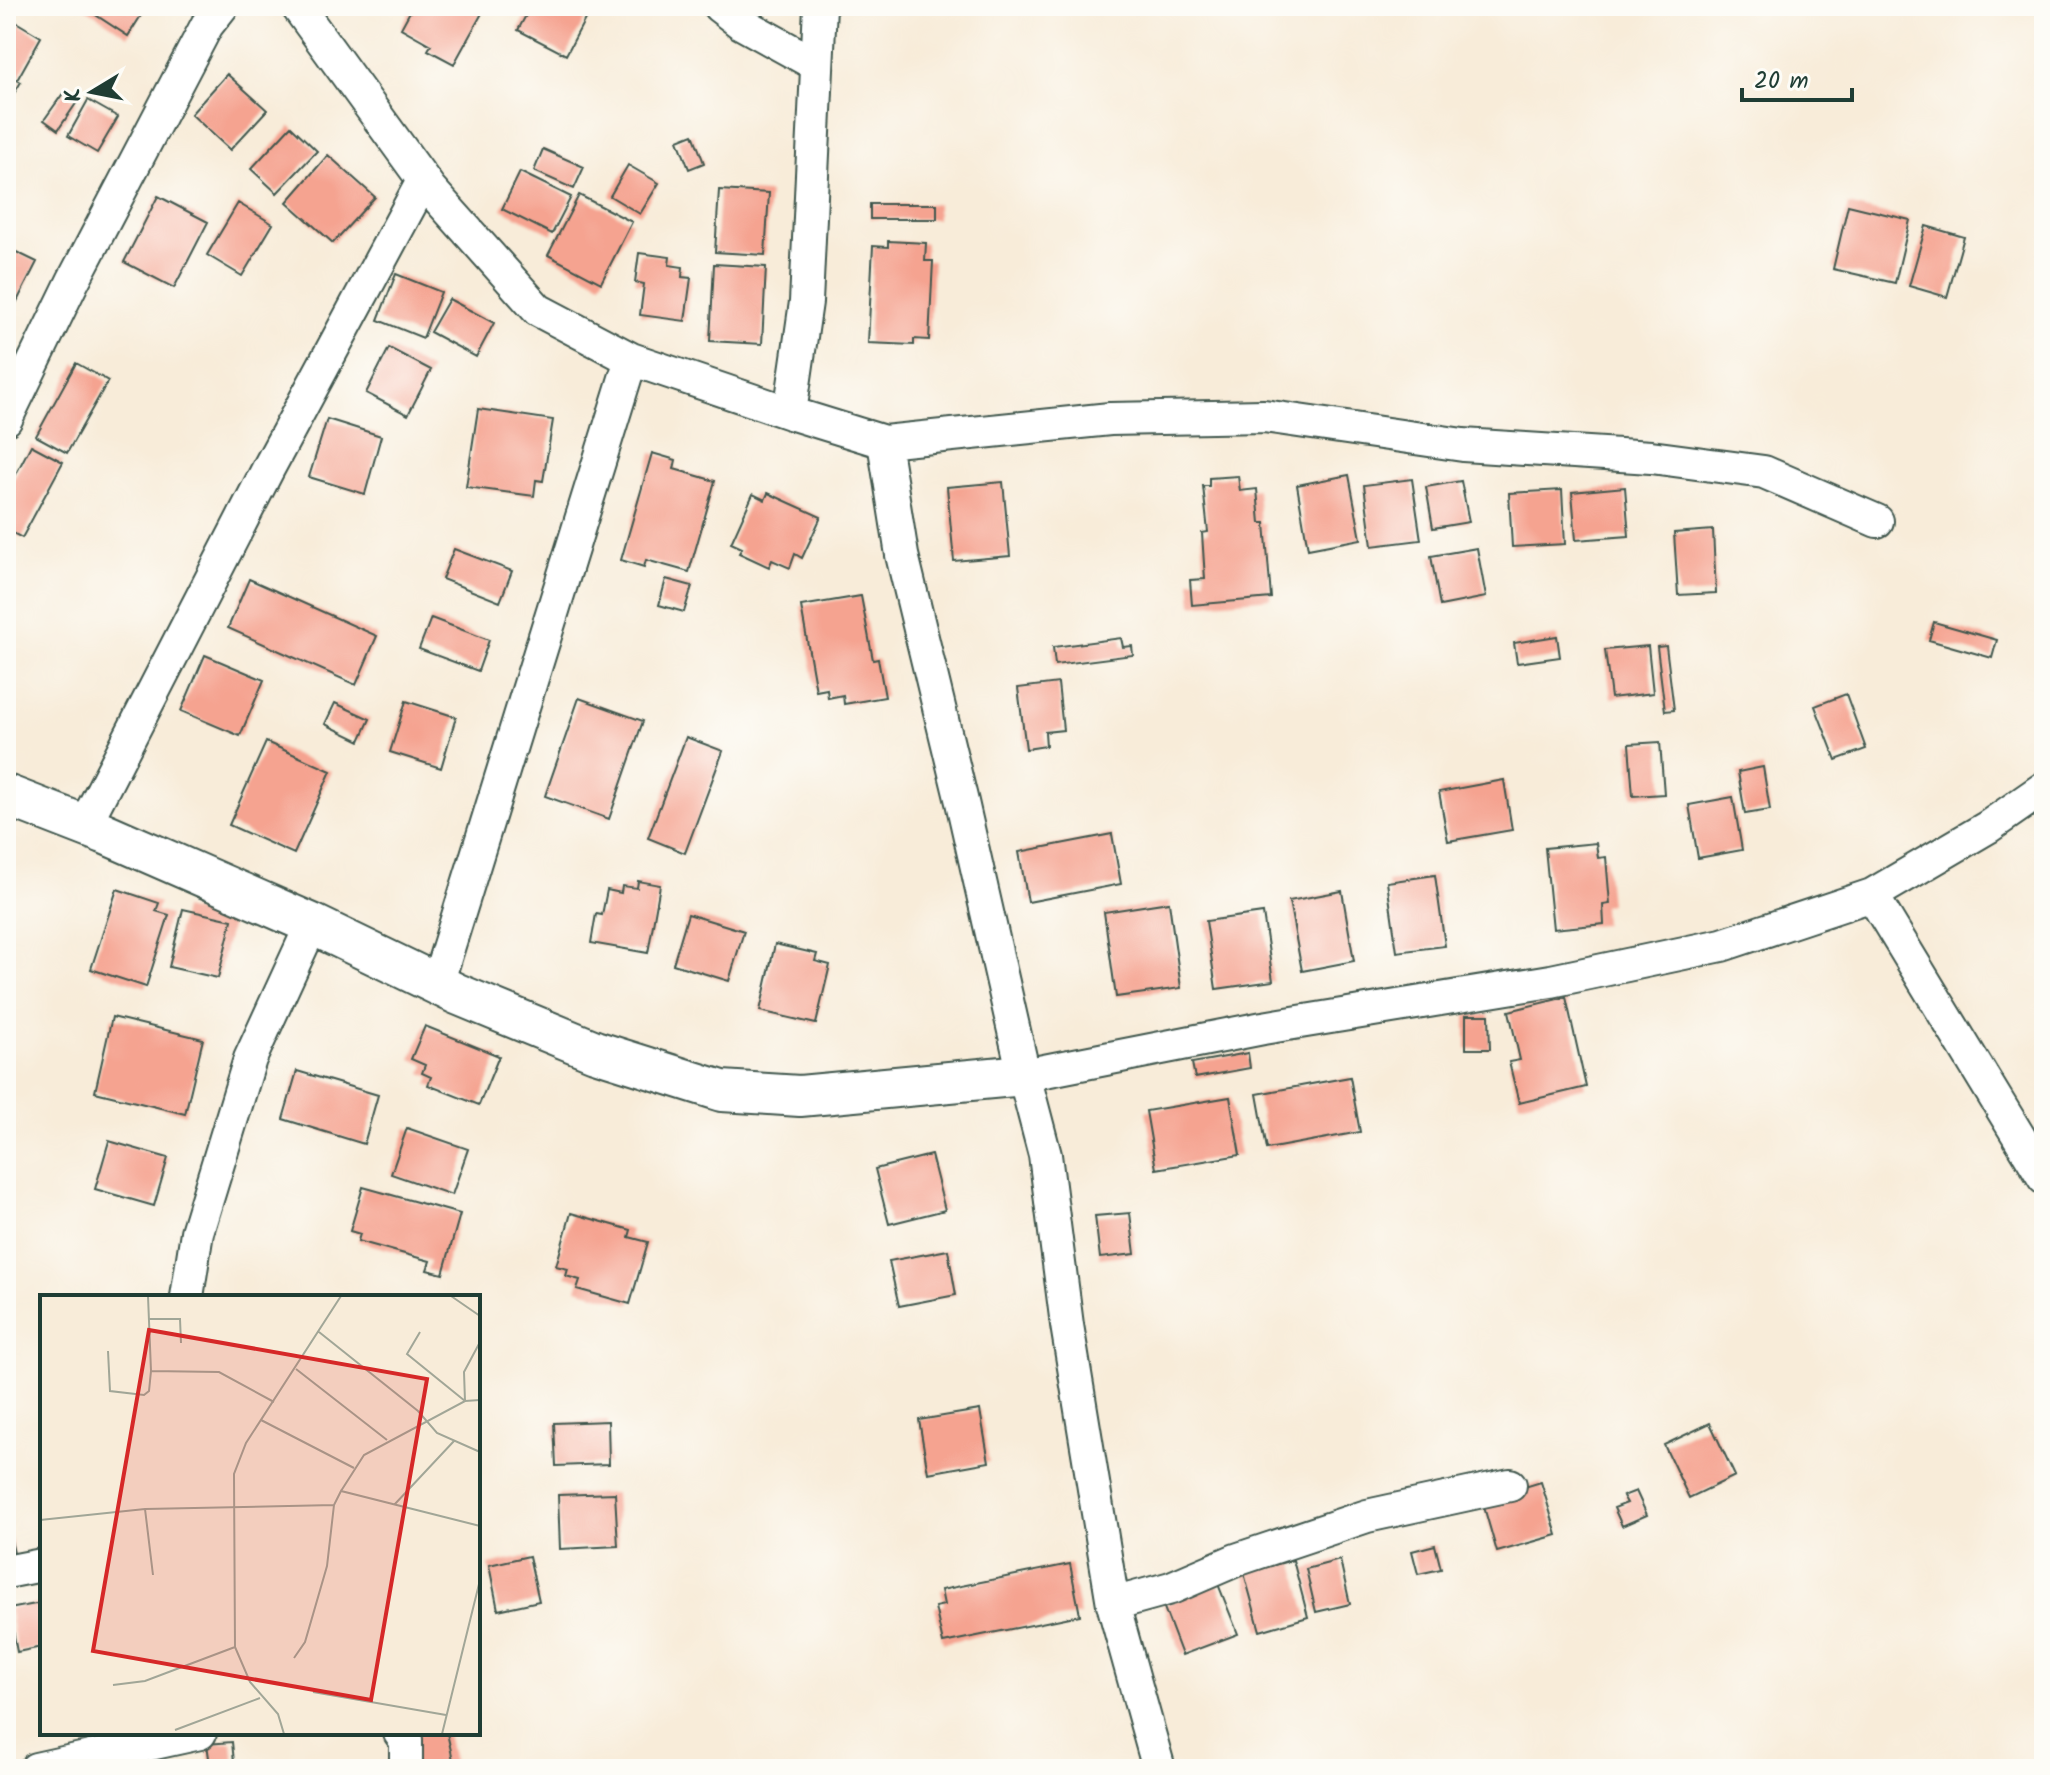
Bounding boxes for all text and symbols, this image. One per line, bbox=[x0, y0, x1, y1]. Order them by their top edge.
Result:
north arrow bbox=[52, 52, 132, 132]
scale bar bbox=[1742, 52, 1852, 102]
text: 20 m bbox=[1754, 62, 1809, 101]
text: K bbox=[56, 85, 93, 105]
inset map bbox=[40, 1295, 480, 1735]

